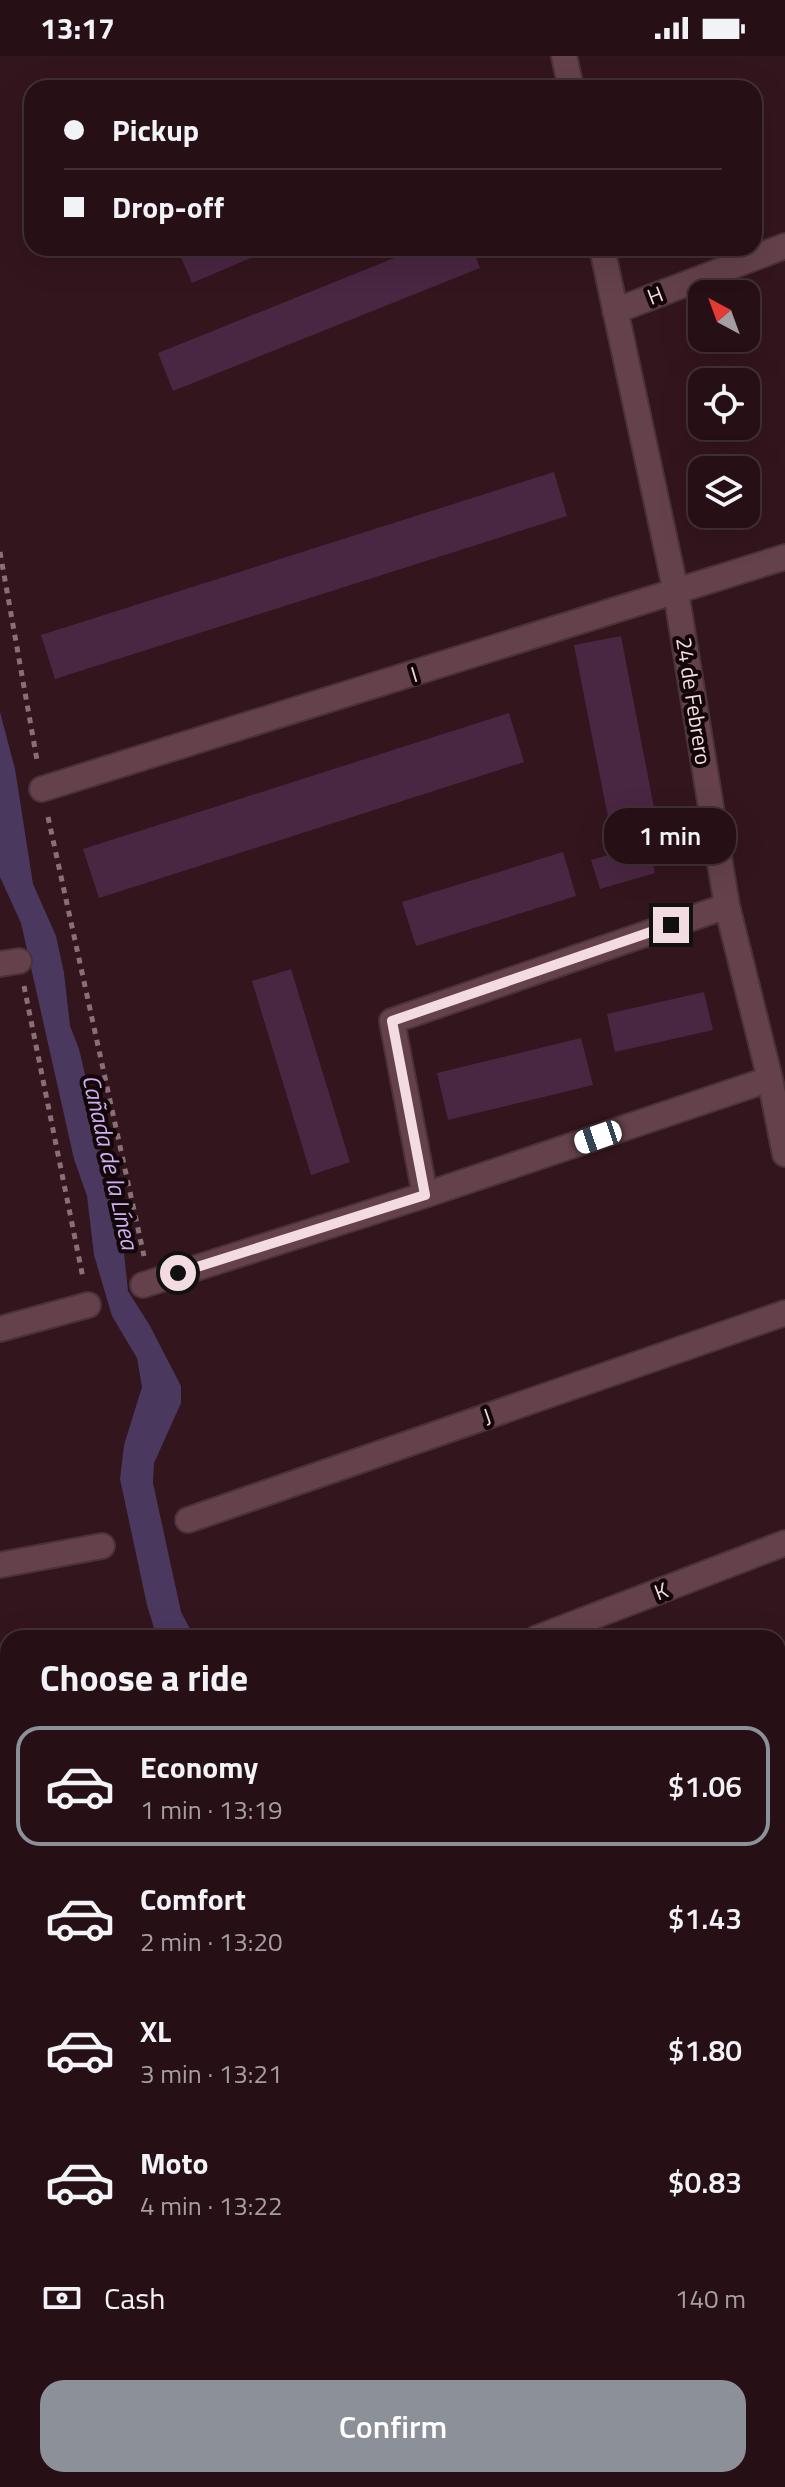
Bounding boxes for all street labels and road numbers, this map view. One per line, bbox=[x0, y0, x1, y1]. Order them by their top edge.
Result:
street label: H bbox=[642, 276, 668, 314]
street label: 24 de Febrero bbox=[667, 635, 721, 767]
street label: I bbox=[406, 657, 422, 691]
street label: J bbox=[478, 1399, 496, 1433]
street label: K bbox=[649, 1573, 673, 1609]

